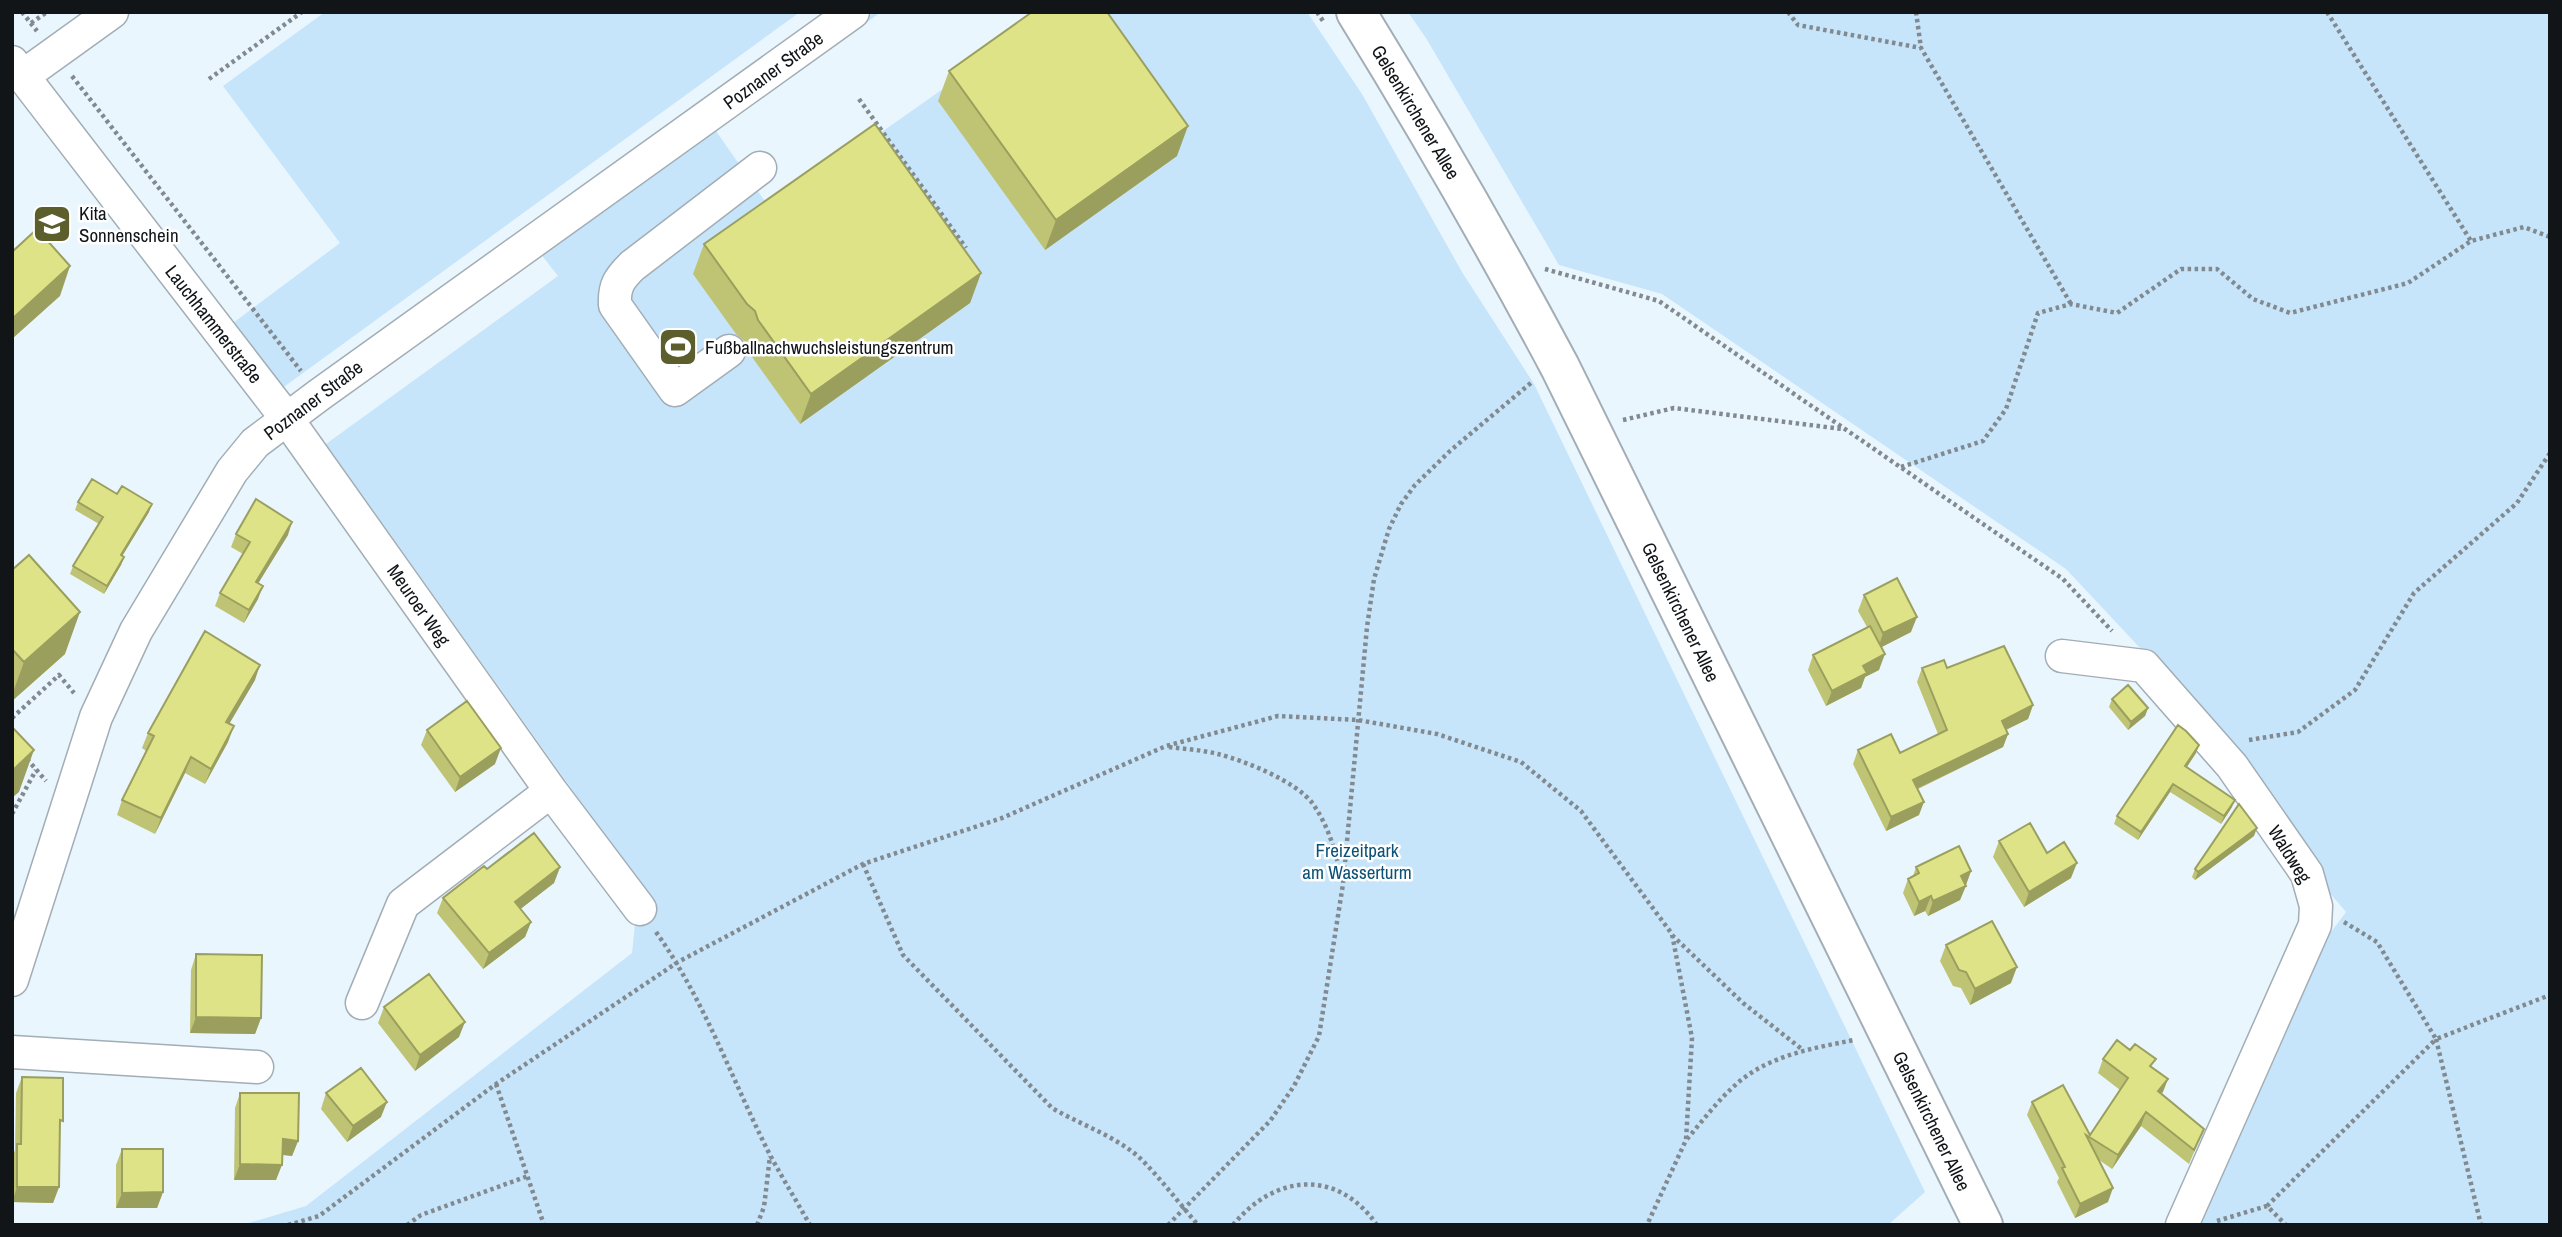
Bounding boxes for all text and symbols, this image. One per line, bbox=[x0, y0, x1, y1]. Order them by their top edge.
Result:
street label: Poznaner Straße bbox=[718, 25, 828, 115]
street label: Gelsenkirchener Allee bbox=[1366, 40, 1466, 184]
place label: Kita Sonnenschein bbox=[79, 200, 179, 248]
school or university icon: Kita Sonnenschein bbox=[31, 203, 73, 245]
street label: Lauchhammerstraße bbox=[160, 259, 268, 389]
sports icon: Fußballnachwuchsleistungszentrum bbox=[657, 326, 699, 368]
place label: Fußballnachwuchsleistungszentrum bbox=[705, 334, 954, 360]
street label: Poznaner Straße bbox=[258, 354, 368, 446]
street label: Gelsenkirchener Allee bbox=[1636, 538, 1726, 686]
street label: Meuroer Weg bbox=[381, 559, 457, 651]
street label: Waldweg bbox=[2262, 820, 2318, 888]
park label: Freizeitpark am Wasserturm bbox=[1302, 837, 1412, 885]
street label: Gelsenkirchener Allee bbox=[1887, 1047, 1977, 1195]

